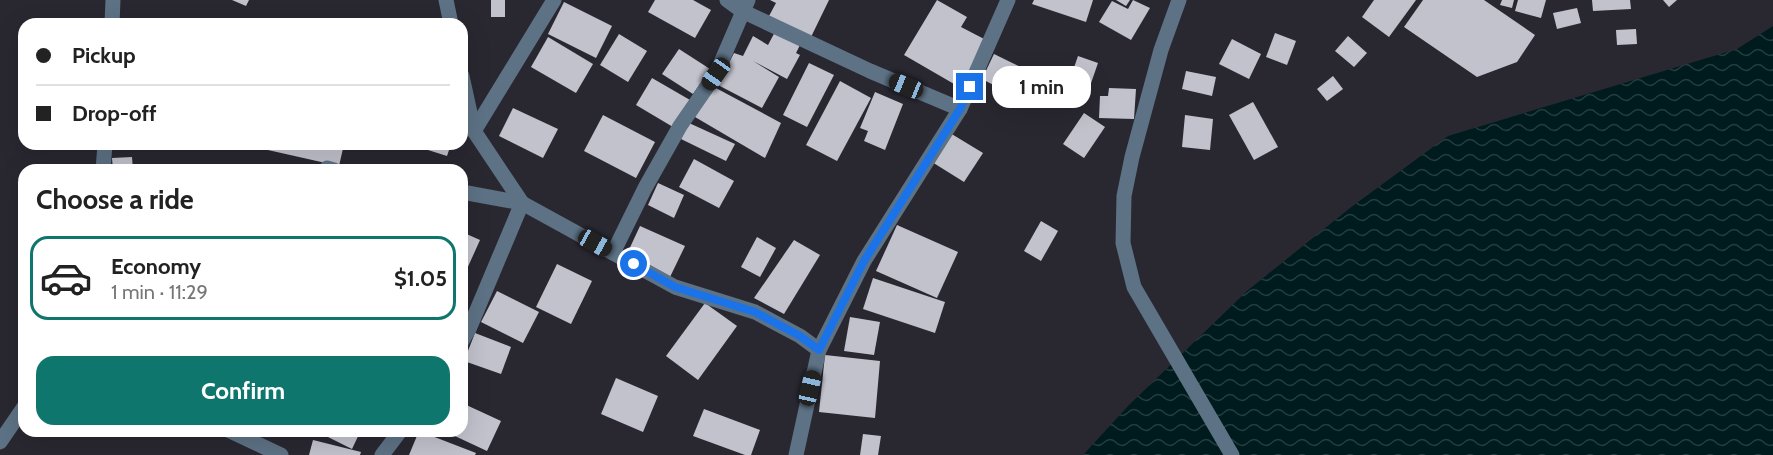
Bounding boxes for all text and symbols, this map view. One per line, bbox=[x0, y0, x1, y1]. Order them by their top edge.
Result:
text: Pickup bbox=[72, 42, 136, 69]
car bbox=[698, 54, 734, 94]
callout: 1 min bbox=[991, 66, 1090, 108]
car bbox=[886, 71, 926, 101]
route end bbox=[956, 73, 983, 100]
text: 1 min bbox=[1019, 75, 1064, 99]
text: Drop-off bbox=[72, 100, 156, 127]
text: Choose a ride bbox=[36, 183, 194, 216]
car bbox=[575, 226, 615, 260]
route start bbox=[620, 250, 647, 277]
icon: car bbox=[39, 251, 93, 305]
text: Economy bbox=[111, 253, 201, 280]
text: $1.05 bbox=[394, 265, 447, 292]
text: 1 min · 11:29 bbox=[111, 280, 208, 304]
button: Confirm bbox=[36, 356, 450, 425]
car bbox=[797, 368, 823, 408]

